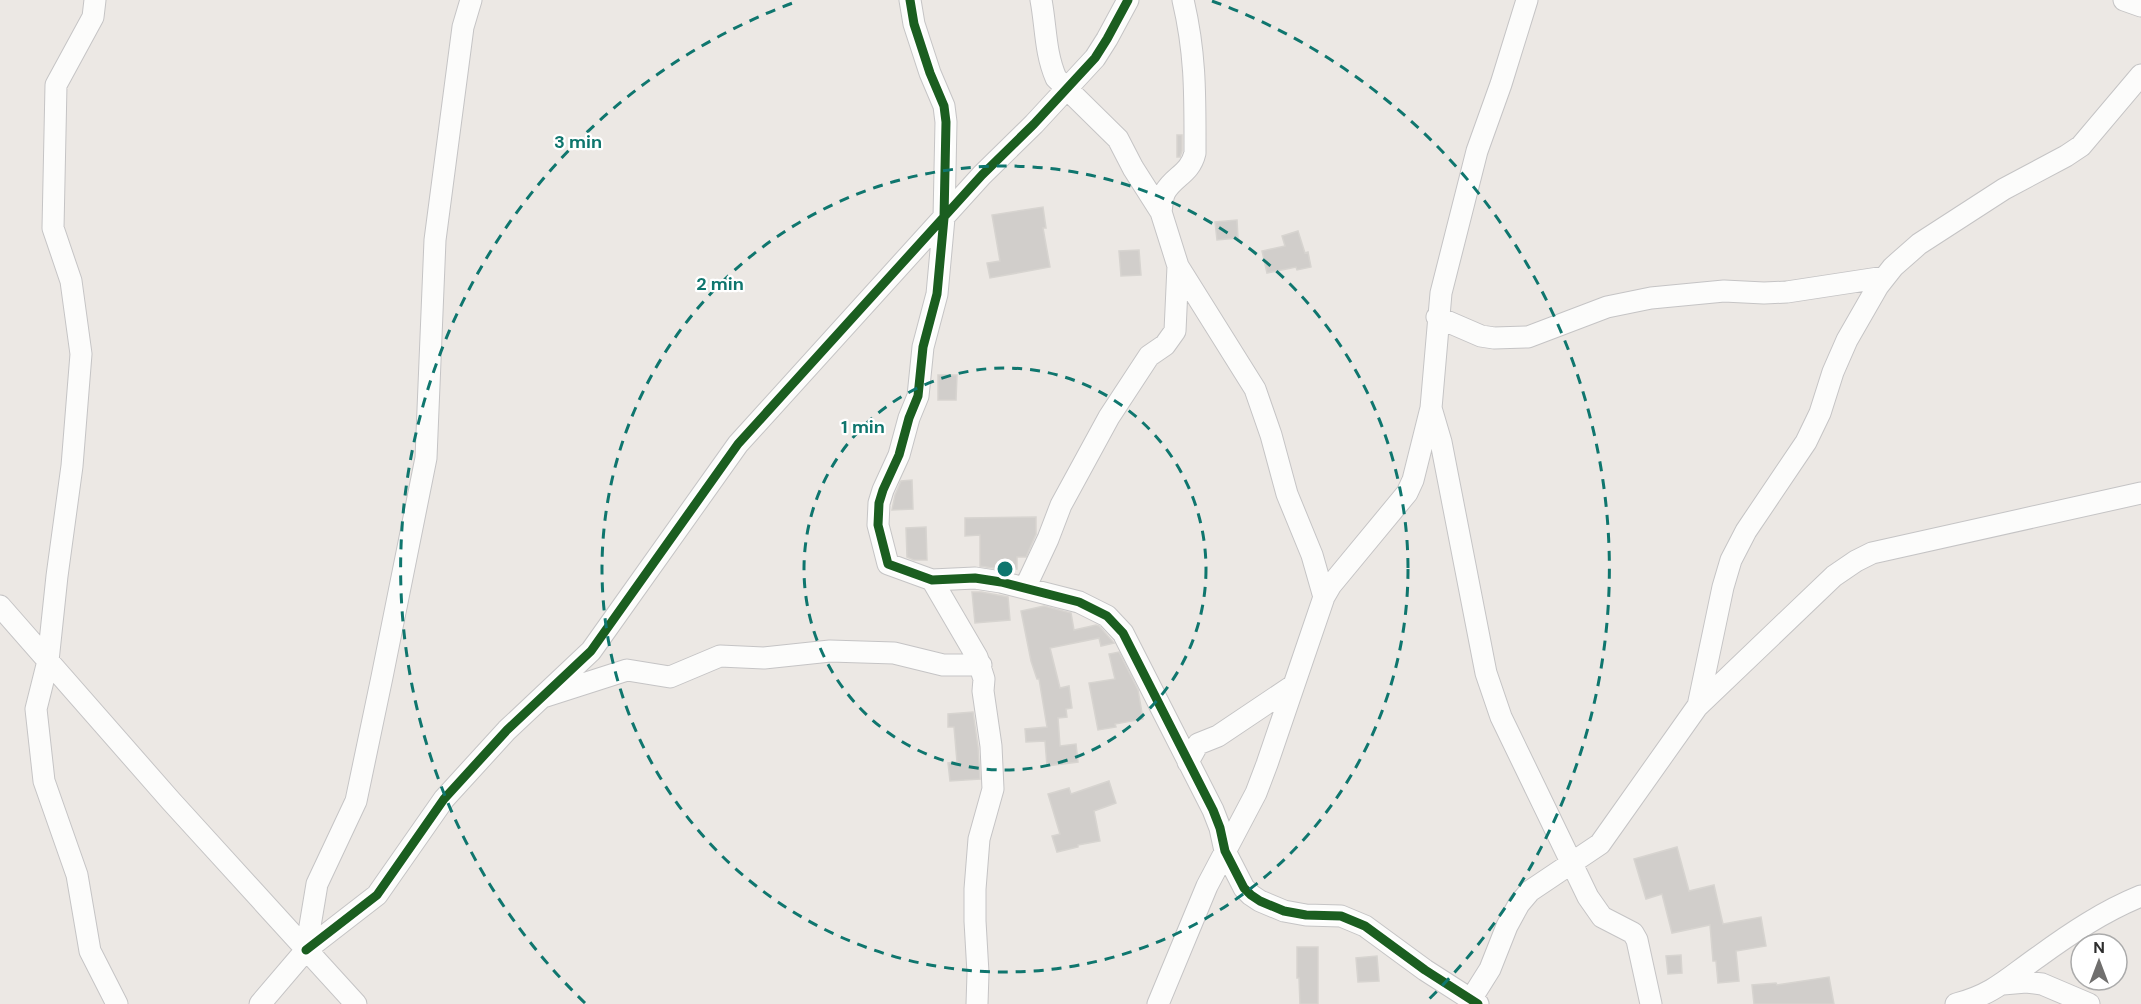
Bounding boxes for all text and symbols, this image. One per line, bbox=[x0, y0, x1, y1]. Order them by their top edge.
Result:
text: 3 min bbox=[554, 130, 602, 154]
text: 2 min bbox=[696, 272, 744, 296]
text: 1 min bbox=[841, 415, 885, 439]
centre of rings bbox=[995, 559, 1015, 579]
north arrow bbox=[2069, 932, 2129, 992]
text: N bbox=[2093, 937, 2105, 958]

